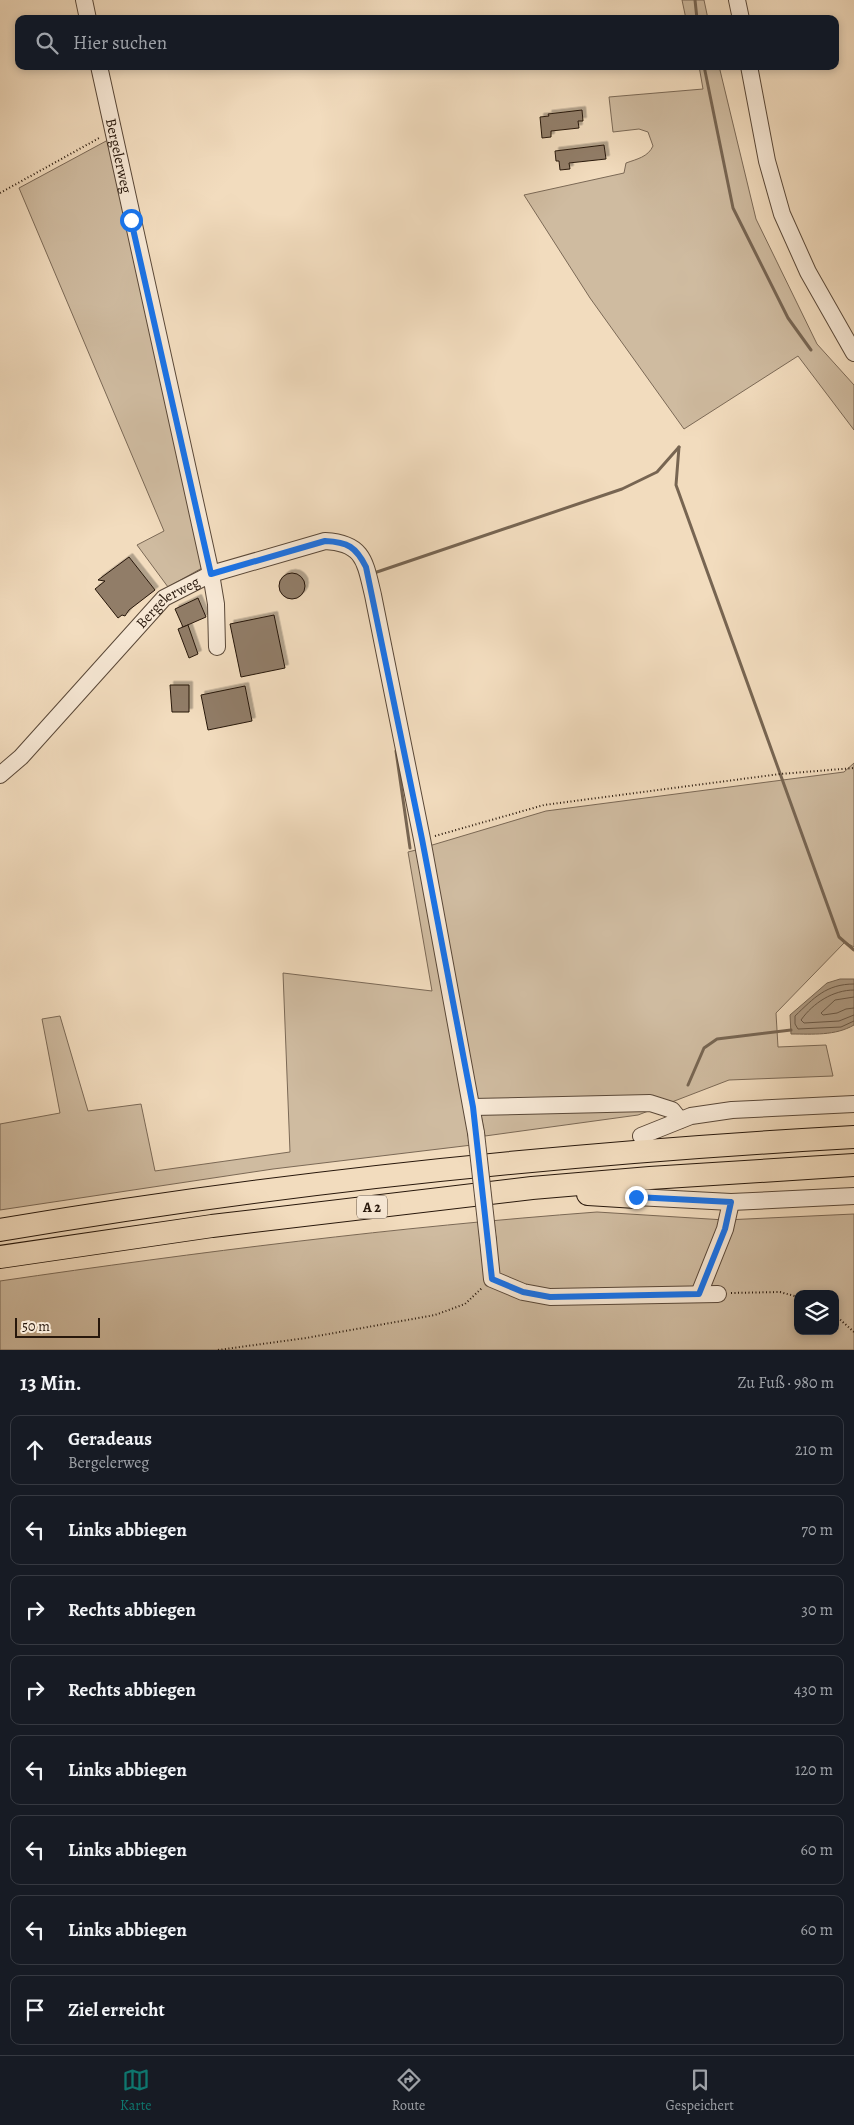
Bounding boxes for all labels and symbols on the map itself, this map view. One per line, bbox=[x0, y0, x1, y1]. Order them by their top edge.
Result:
street label: Bergelerweg bbox=[101, 116, 137, 196]
route start bbox=[120, 209, 143, 232]
street label: Bergelerweg bbox=[131, 571, 203, 633]
route end bbox=[625, 1186, 648, 1209]
road number: A 2 bbox=[357, 1196, 387, 1218]
scale bar bbox=[15, 1315, 100, 1338]

